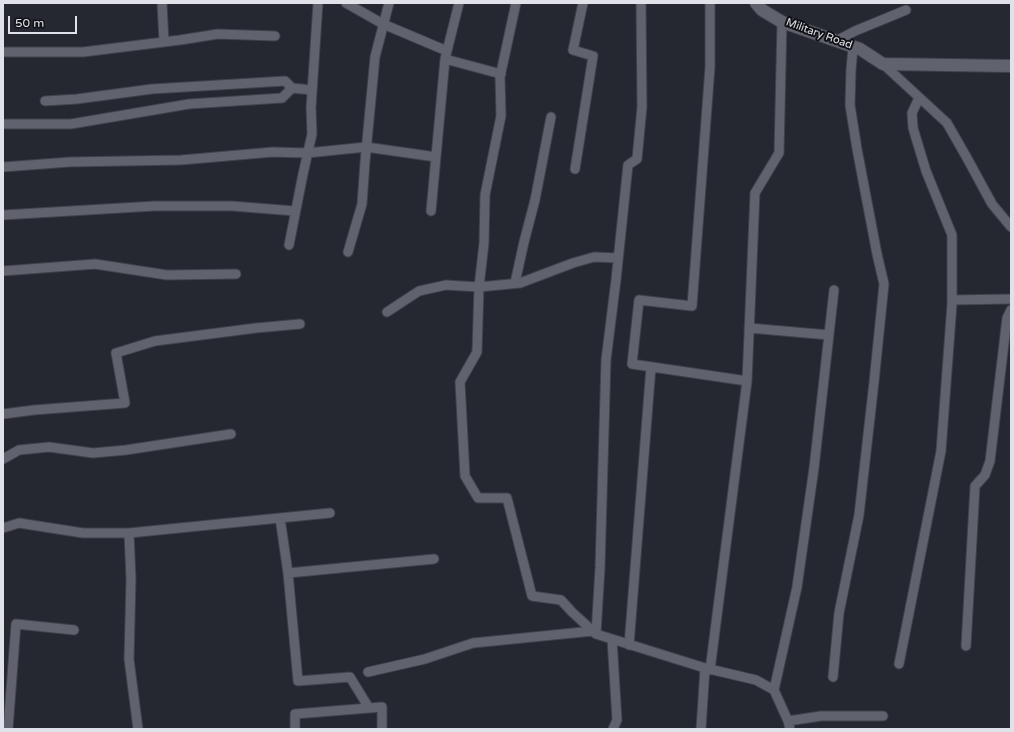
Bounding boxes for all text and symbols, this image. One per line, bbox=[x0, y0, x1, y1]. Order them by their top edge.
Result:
scale bar bbox=[10, 8, 79, 34]
text: 50 m bbox=[15, 16, 44, 30]
street label: Military Road bbox=[784, 16, 854, 52]

